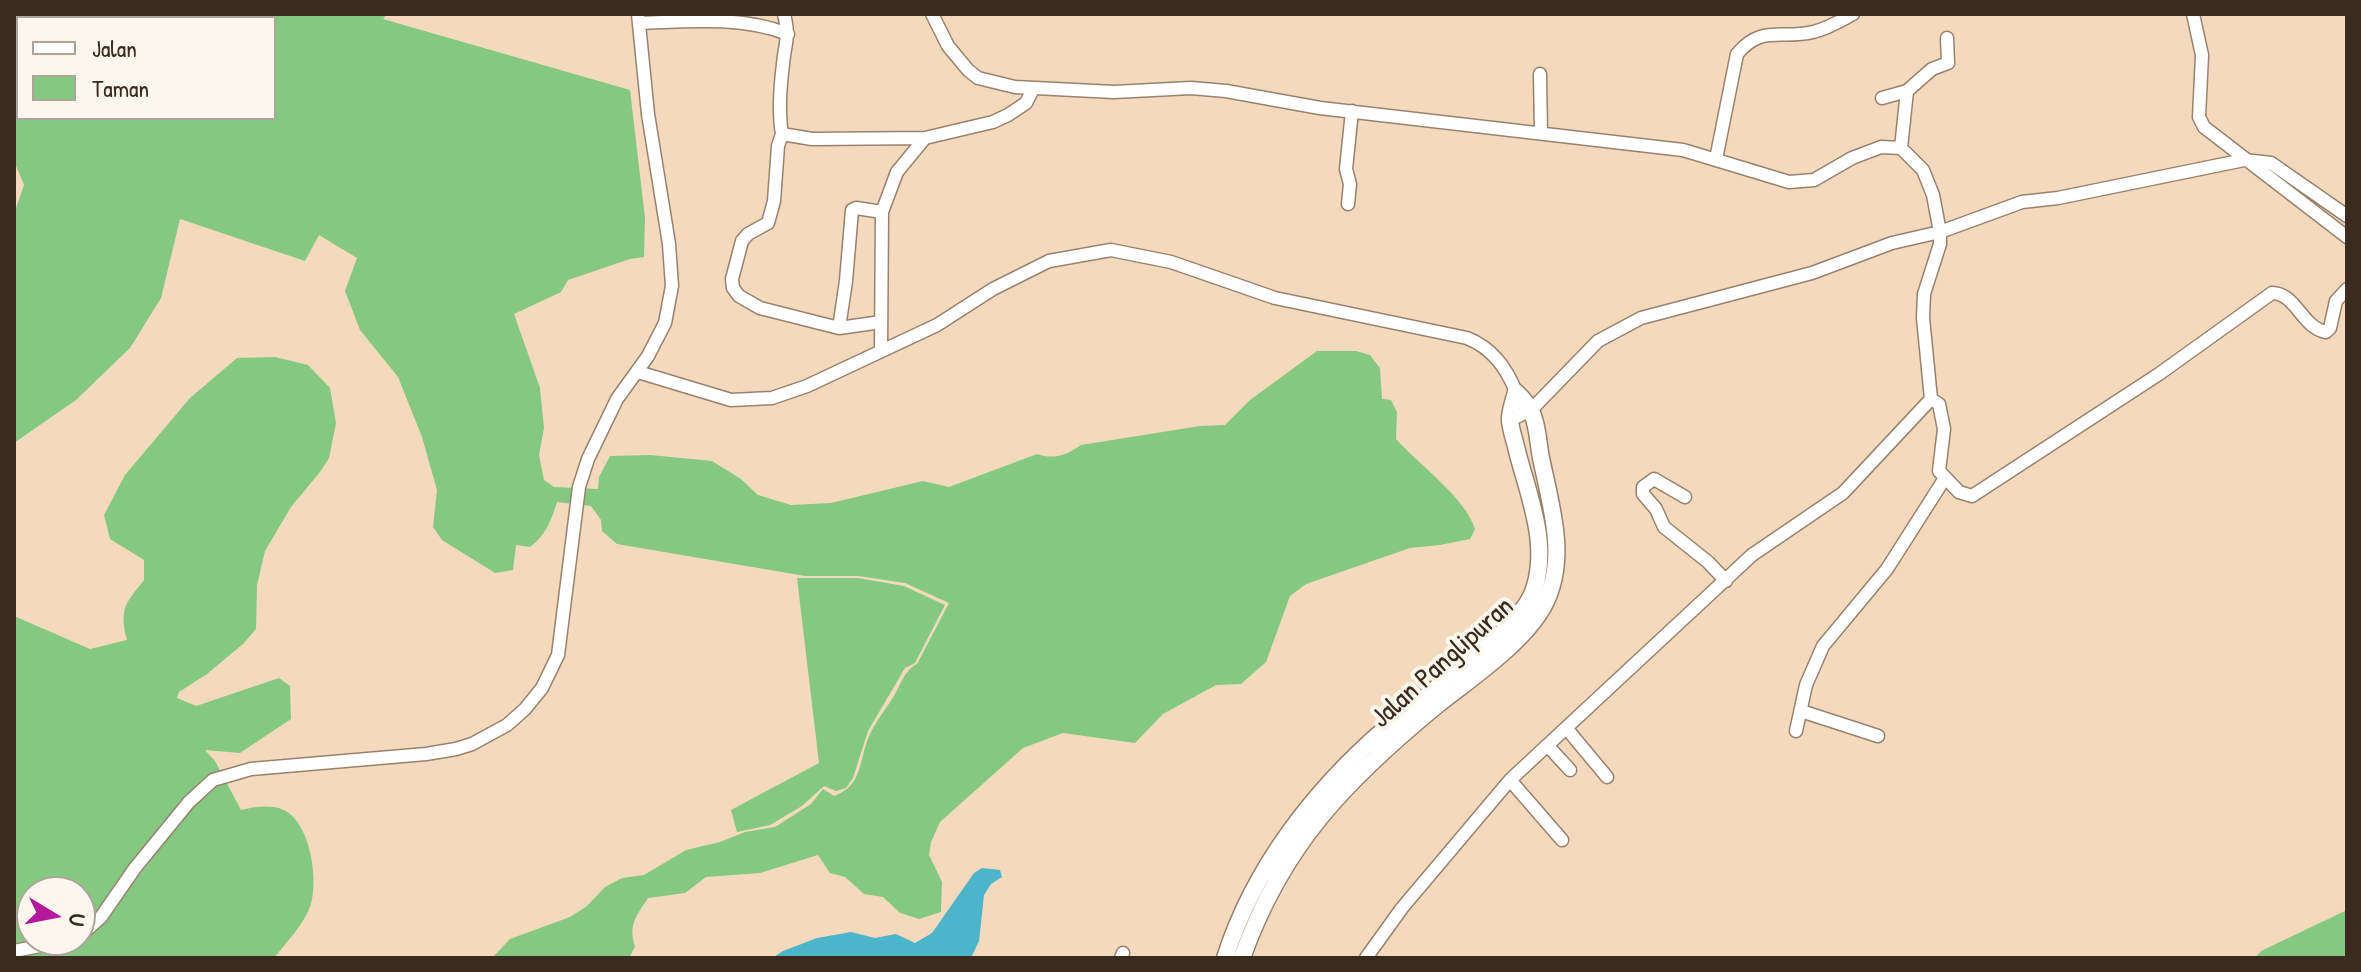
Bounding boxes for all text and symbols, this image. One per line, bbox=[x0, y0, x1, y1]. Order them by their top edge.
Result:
legend bbox=[16, 16, 276, 120]
text: Jalan bbox=[92, 32, 137, 64]
text: Taman bbox=[92, 72, 149, 104]
street label: Jalan Panglipuran bbox=[1365, 590, 1521, 736]
north arrow bbox=[16, 876, 96, 956]
text: U bbox=[62, 911, 93, 928]

